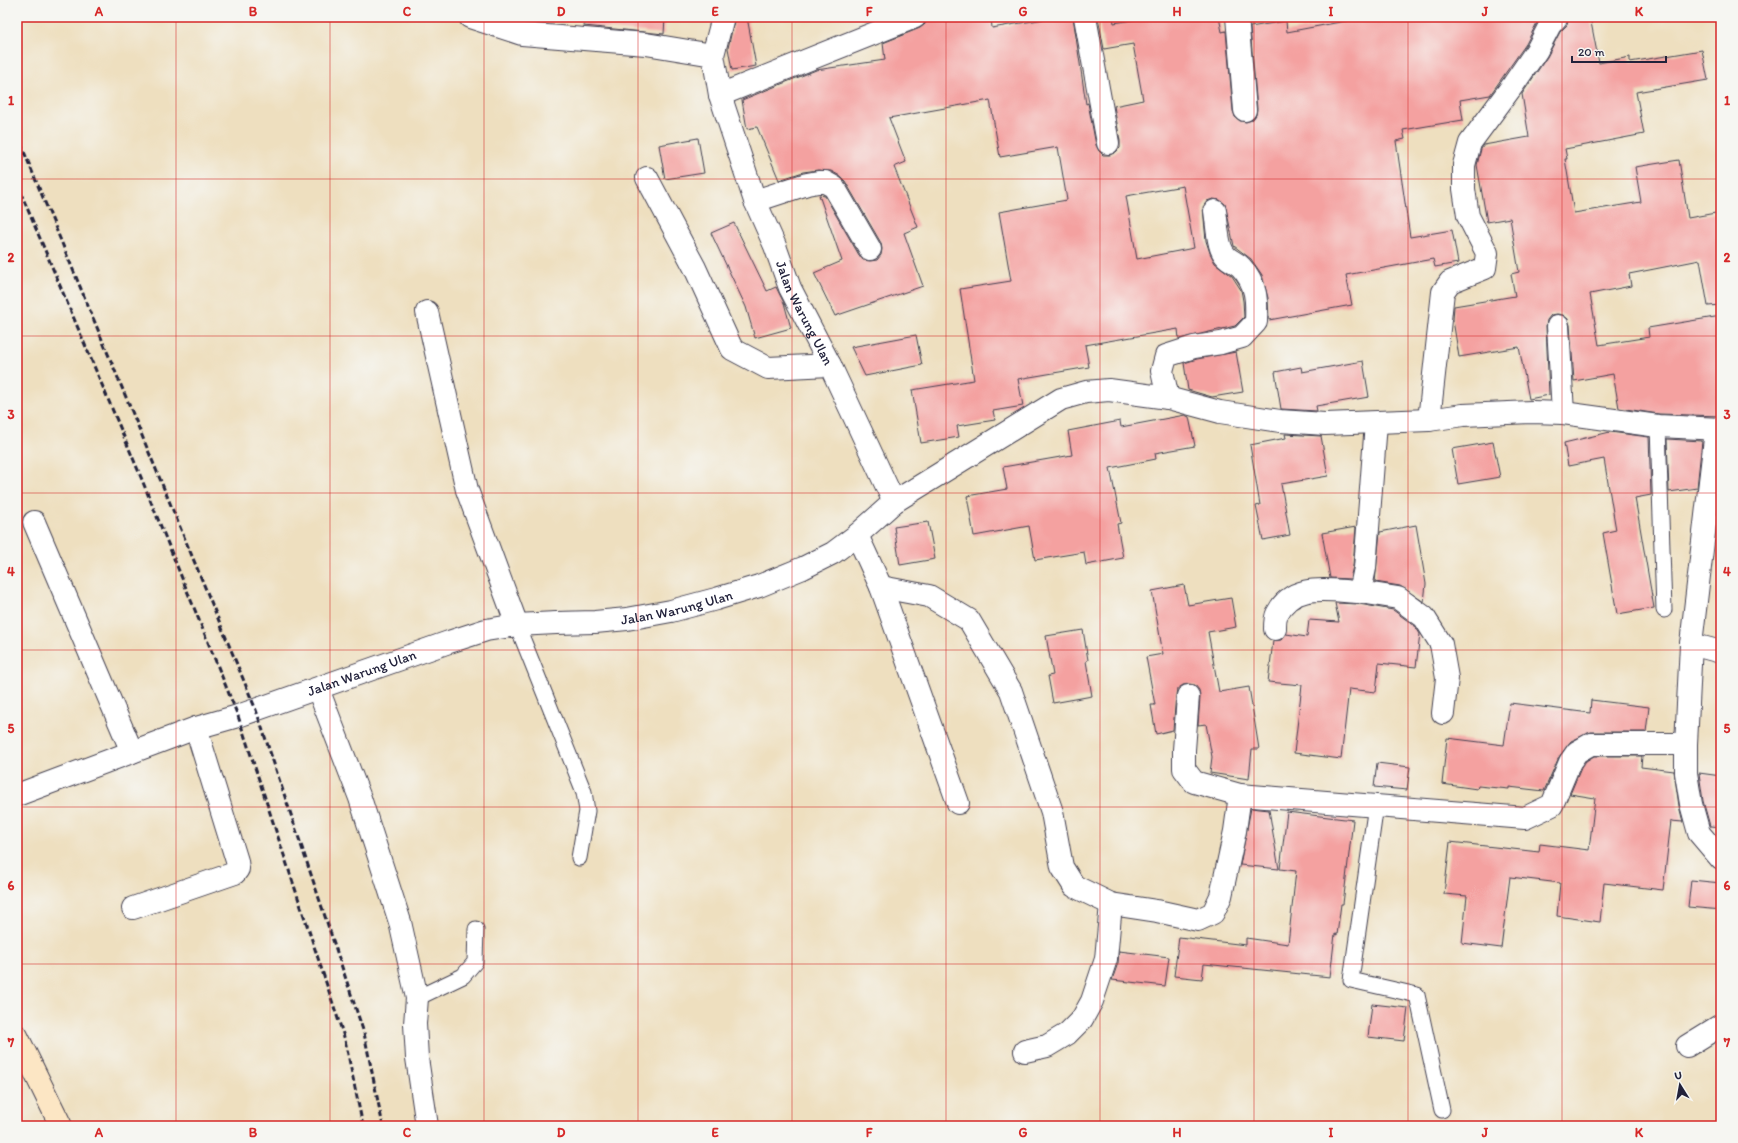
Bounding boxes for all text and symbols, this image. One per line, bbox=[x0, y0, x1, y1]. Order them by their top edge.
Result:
text: A bbox=[94, 4, 104, 19]
text: B bbox=[249, 4, 258, 19]
text: C bbox=[403, 4, 412, 19]
text: D bbox=[557, 4, 566, 19]
text: E bbox=[711, 4, 719, 19]
text: F bbox=[866, 4, 873, 19]
text: G bbox=[1019, 4, 1028, 19]
text: H bbox=[1173, 4, 1182, 19]
text: I bbox=[1329, 4, 1334, 19]
text: J bbox=[1481, 4, 1489, 19]
text: K bbox=[1635, 4, 1644, 19]
scale bar bbox=[1572, 38, 1666, 64]
text: 20 m bbox=[1578, 45, 1605, 59]
text: 1 bbox=[8, 93, 14, 108]
text: 1 bbox=[1724, 93, 1730, 108]
text: 2 bbox=[8, 250, 15, 265]
text: 2 bbox=[1724, 250, 1731, 265]
street label: Jalan Warung Ulan bbox=[772, 259, 837, 368]
text: 3 bbox=[7, 407, 15, 422]
text: 3 bbox=[1723, 407, 1731, 422]
text: 4 bbox=[7, 564, 15, 579]
text: 4 bbox=[1723, 564, 1731, 579]
street label: Jalan Warung Ulan bbox=[620, 586, 735, 629]
street label: Jalan Warung Ulan bbox=[305, 646, 419, 700]
text: 5 bbox=[8, 721, 15, 736]
text: 5 bbox=[1724, 721, 1731, 736]
text: 6 bbox=[8, 878, 15, 893]
text: 6 bbox=[1724, 878, 1731, 893]
text: 7 bbox=[7, 1035, 15, 1050]
text: 7 bbox=[1723, 1035, 1731, 1050]
north arrow bbox=[1660, 1065, 1700, 1105]
text: U bbox=[1673, 1069, 1683, 1083]
text: A bbox=[94, 1125, 104, 1140]
text: B bbox=[249, 1125, 258, 1140]
text: C bbox=[403, 1125, 412, 1140]
text: D bbox=[557, 1125, 566, 1140]
text: E bbox=[711, 1125, 719, 1140]
text: F bbox=[866, 1125, 873, 1140]
text: G bbox=[1019, 1125, 1028, 1140]
text: H bbox=[1173, 1125, 1182, 1140]
text: I bbox=[1329, 1125, 1334, 1140]
text: J bbox=[1481, 1125, 1489, 1140]
text: K bbox=[1635, 1125, 1644, 1140]

